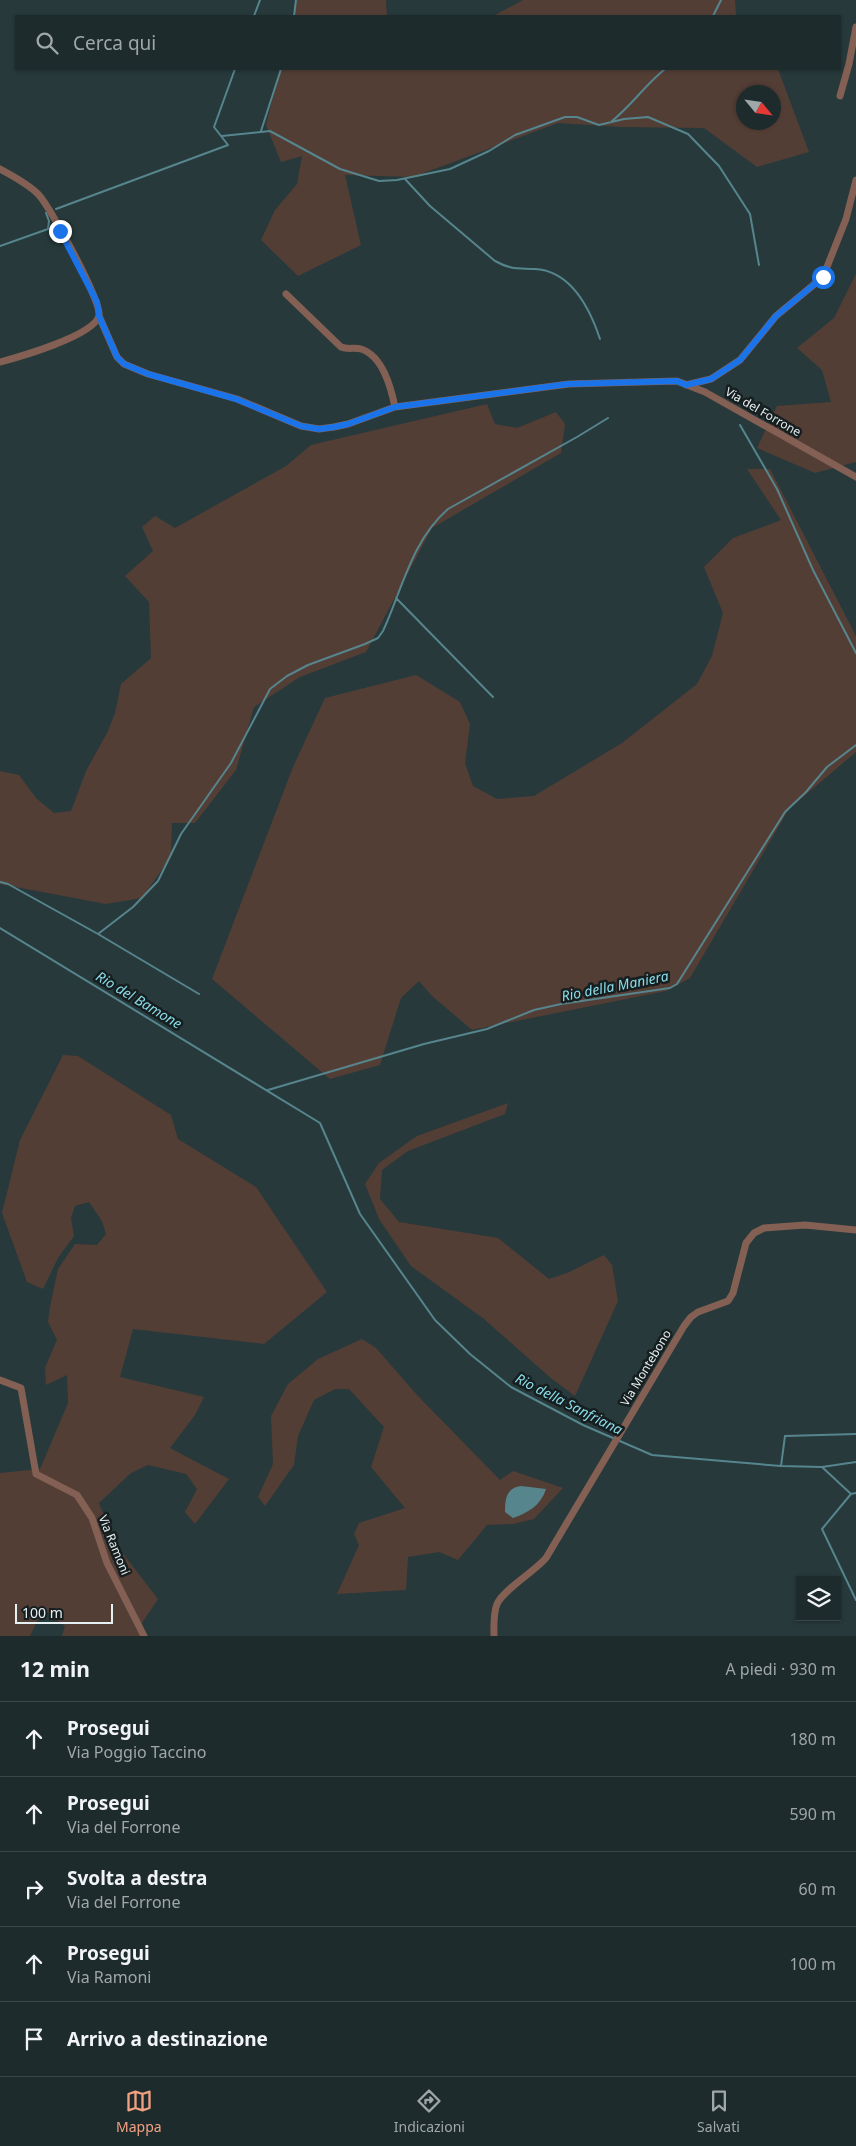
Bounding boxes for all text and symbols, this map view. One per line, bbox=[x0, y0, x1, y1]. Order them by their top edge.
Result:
search box bbox=[15, 15, 841, 70]
icon: search bbox=[33, 29, 61, 57]
text: Cerca qui bbox=[73, 30, 156, 56]
north arrow bbox=[736, 85, 781, 130]
route end bbox=[49, 220, 72, 243]
route start bbox=[812, 266, 835, 289]
street label: Via del Forrone bbox=[722, 383, 805, 440]
water label: Rio del Bamone bbox=[93, 966, 186, 1033]
water label: Rio della Maniera bbox=[560, 966, 670, 1005]
street label: Via Montebono bbox=[616, 1326, 675, 1409]
water label: Rio della Sanfriana bbox=[512, 1368, 626, 1439]
street label: Via Ramoni bbox=[95, 1512, 134, 1577]
map controls bbox=[796, 1576, 841, 1621]
button: layers bbox=[796, 1576, 841, 1621]
scale bar bbox=[15, 1601, 112, 1624]
text: 100 m bbox=[22, 1603, 63, 1622]
text: 12 min bbox=[20, 1655, 90, 1683]
text: A piedi · 930 m bbox=[725, 1658, 836, 1680]
text: Prosegui bbox=[67, 1715, 150, 1741]
icon: ahead bbox=[20, 1725, 48, 1753]
text: 180 m bbox=[789, 1728, 836, 1750]
text: Via Poggio Taccino bbox=[67, 1741, 207, 1763]
text: Prosegui bbox=[67, 1790, 150, 1816]
icon: ahead bbox=[20, 1800, 48, 1828]
text: 590 m bbox=[789, 1803, 836, 1825]
text: Via del Forrone bbox=[67, 1816, 181, 1838]
text: Svolta a destra bbox=[67, 1865, 207, 1891]
icon: right bbox=[20, 1875, 48, 1903]
text: 60 m bbox=[799, 1878, 836, 1900]
text: Via del Forrone bbox=[67, 1891, 181, 1913]
text: Prosegui bbox=[67, 1940, 150, 1966]
icon: ahead bbox=[20, 1950, 48, 1978]
text: 100 m bbox=[789, 1953, 836, 1975]
text: Via Ramoni bbox=[67, 1966, 151, 1988]
icon: arrive bbox=[20, 2025, 48, 2053]
text: Arrivo a destinazione bbox=[67, 2026, 268, 2052]
tab: Mappa bbox=[116, 2087, 162, 2136]
tab: Indicazioni bbox=[394, 2087, 465, 2136]
tab: Salvati bbox=[697, 2087, 740, 2136]

